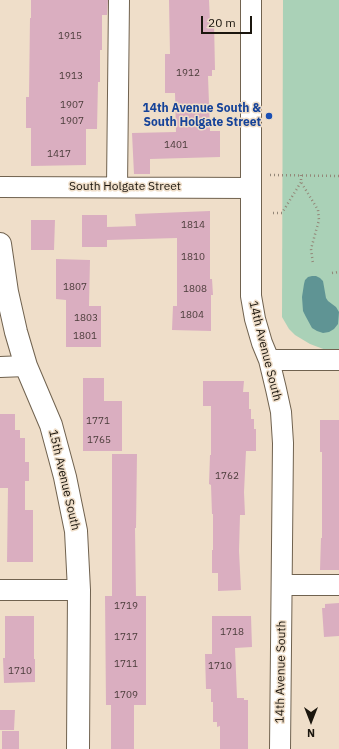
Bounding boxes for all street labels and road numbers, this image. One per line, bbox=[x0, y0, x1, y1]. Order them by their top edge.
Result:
street label: South Holgate Street bbox=[69, 180, 181, 194]
street label: 14th Avenue South bbox=[246, 299, 284, 403]
street label: 15th Avenue South bbox=[45, 428, 83, 532]
street label: 14th Avenue South bbox=[273, 621, 289, 723]

